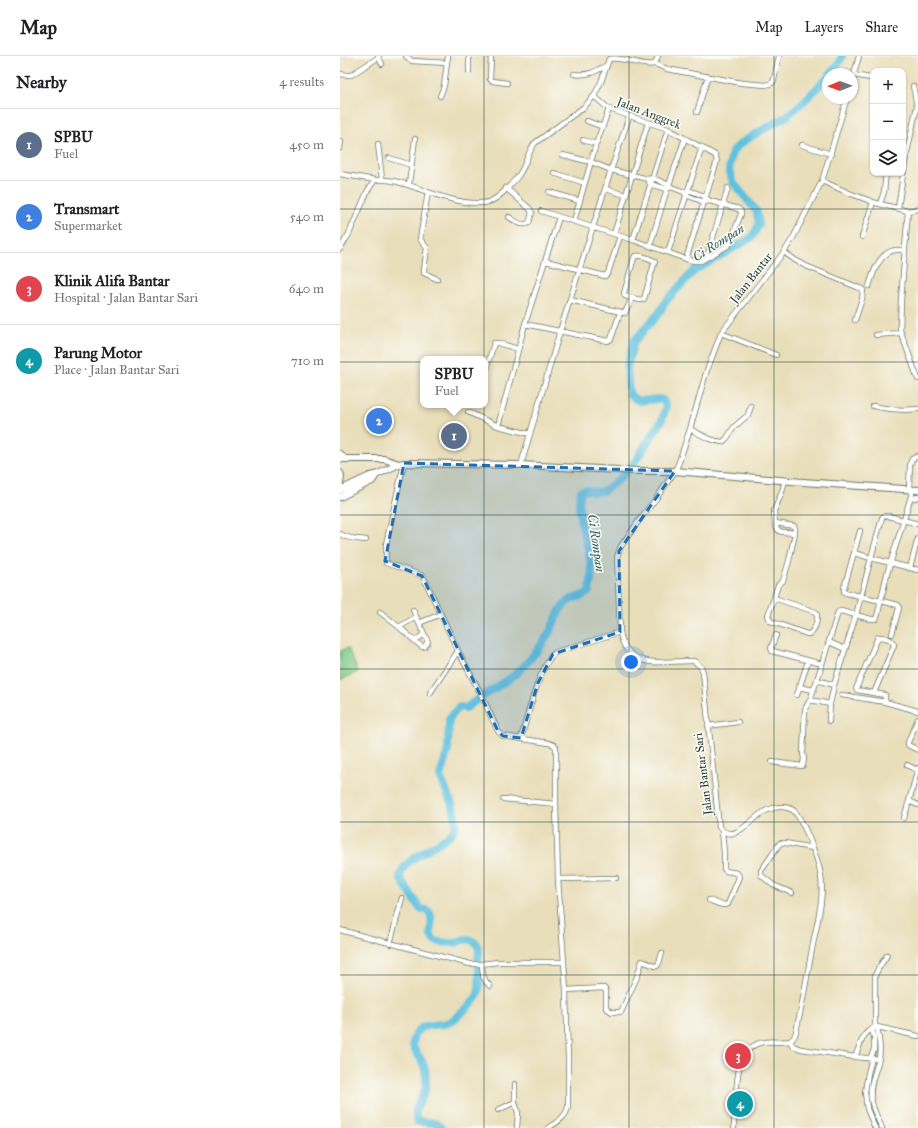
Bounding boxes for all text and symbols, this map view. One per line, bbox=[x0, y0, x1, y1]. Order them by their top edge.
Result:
text: Map bbox=[20, 16, 57, 39]
text: Map bbox=[755, 19, 783, 36]
text: Layers bbox=[805, 19, 843, 36]
text: Share bbox=[865, 19, 898, 36]
north arrow bbox=[822, 68, 858, 104]
map controls bbox=[870, 68, 906, 176]
button: + bbox=[870, 68, 906, 104]
text: Nearby bbox=[16, 72, 67, 93]
text: 4 results bbox=[279, 74, 324, 90]
street label: Jalan Anggrek bbox=[613, 94, 684, 133]
button: − bbox=[870, 104, 906, 140]
text: SPBU bbox=[54, 128, 93, 146]
text: 1 bbox=[26, 137, 32, 153]
text: 450 m bbox=[289, 137, 324, 153]
button: layers bbox=[870, 140, 906, 176]
text: Fuel bbox=[54, 146, 78, 162]
text: Transmart bbox=[54, 200, 119, 218]
text: 2 bbox=[26, 209, 32, 225]
text: 540 m bbox=[290, 209, 324, 225]
text: Supermarket bbox=[54, 218, 122, 234]
water label: Ci Rompan bbox=[690, 221, 748, 265]
street label: Jalan Bantar bbox=[726, 250, 776, 308]
text: Klinik Alifa Bantar bbox=[54, 272, 170, 290]
text: 3 bbox=[26, 281, 32, 297]
text: 640 m bbox=[289, 281, 324, 297]
text: Hospital · Jalan Bantar Sari bbox=[54, 290, 198, 306]
text: Parung Motor bbox=[54, 344, 142, 362]
text: 4 bbox=[25, 353, 33, 369]
text: 710 m bbox=[291, 353, 324, 369]
popup bbox=[420, 356, 488, 408]
text: Place · Jalan Bantar Sari bbox=[54, 362, 179, 378]
text: SPBU bbox=[435, 365, 473, 383]
text: Fuel bbox=[435, 383, 459, 399]
pin: 2 bbox=[366, 406, 392, 436]
pin: 1 bbox=[441, 421, 467, 451]
water label: Ci Rompan bbox=[584, 513, 608, 573]
your location bbox=[621, 652, 641, 672]
street label: Jalan Bantar Sari bbox=[691, 731, 716, 818]
pin: 3 bbox=[725, 1041, 751, 1071]
pin: 4 bbox=[727, 1089, 753, 1119]

